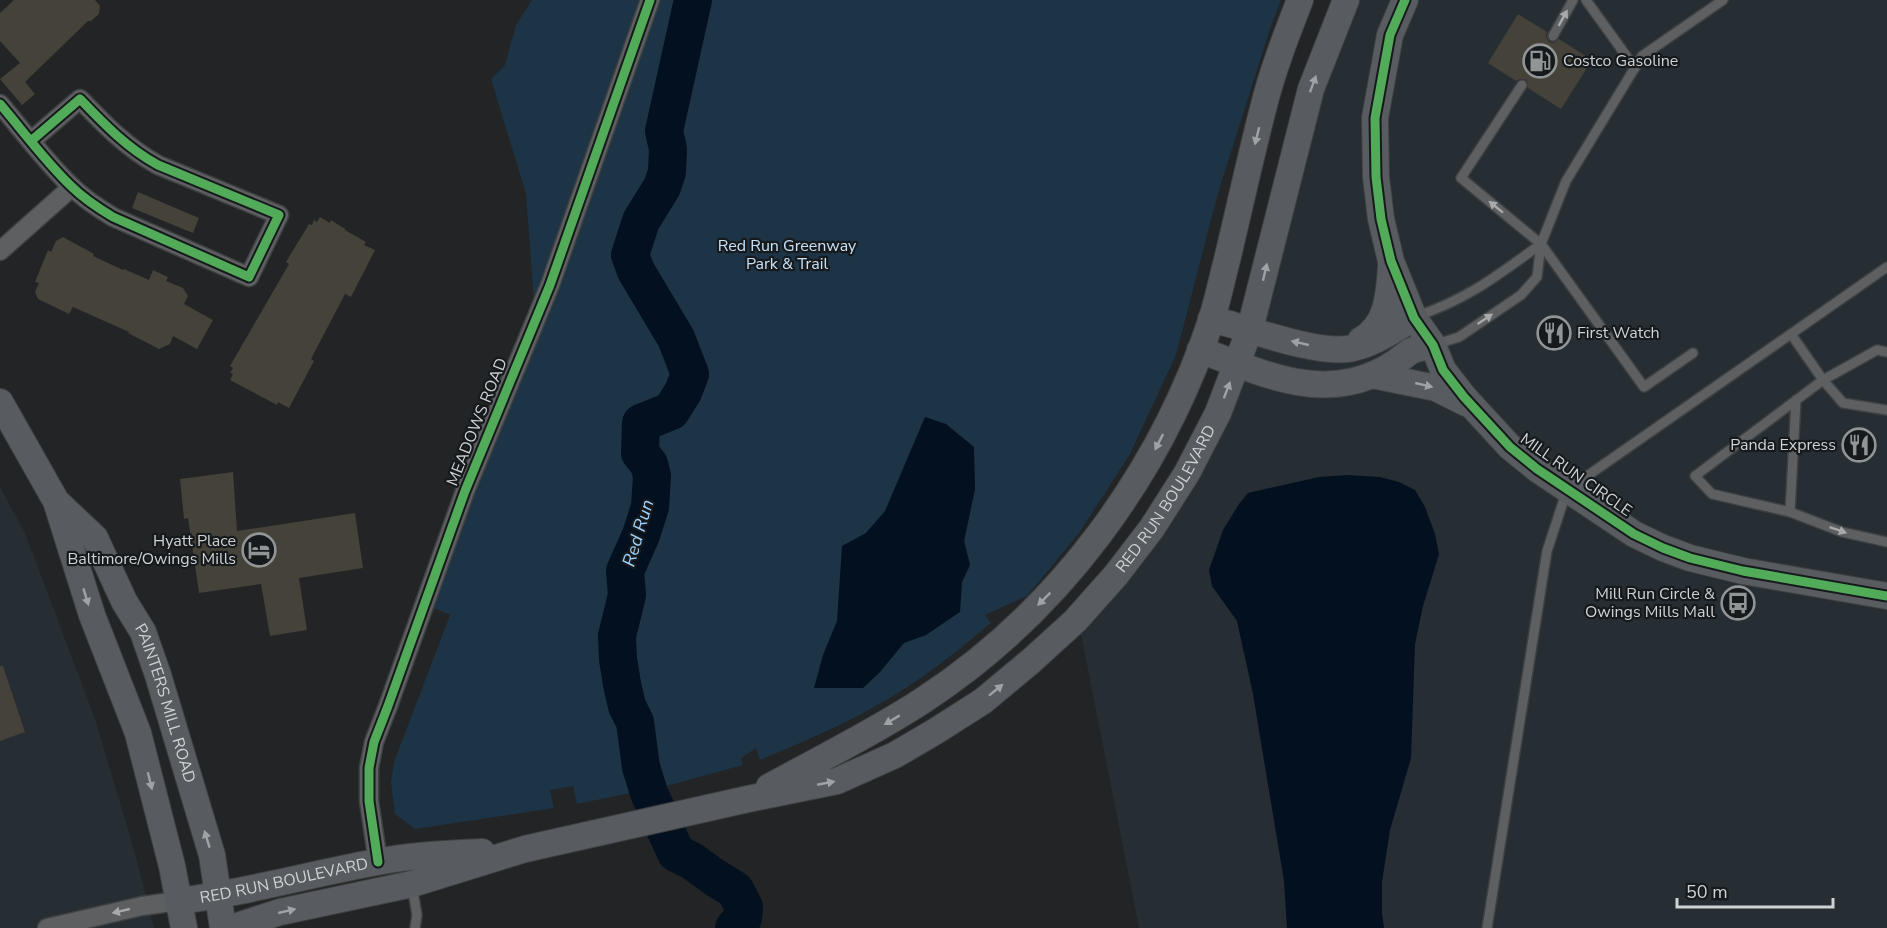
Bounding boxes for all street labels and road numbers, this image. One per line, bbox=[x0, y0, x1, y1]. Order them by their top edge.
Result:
street label: MEADOWS ROAD bbox=[441, 355, 513, 489]
street label: RED RUN BOULEVARD bbox=[1111, 421, 1221, 577]
street label: MILL RUN CIRCLE bbox=[1516, 428, 1636, 522]
street label: PAINTERS MILL ROAD bbox=[129, 619, 201, 786]
street label: RED RUN BOULEVARD bbox=[198, 853, 370, 909]

